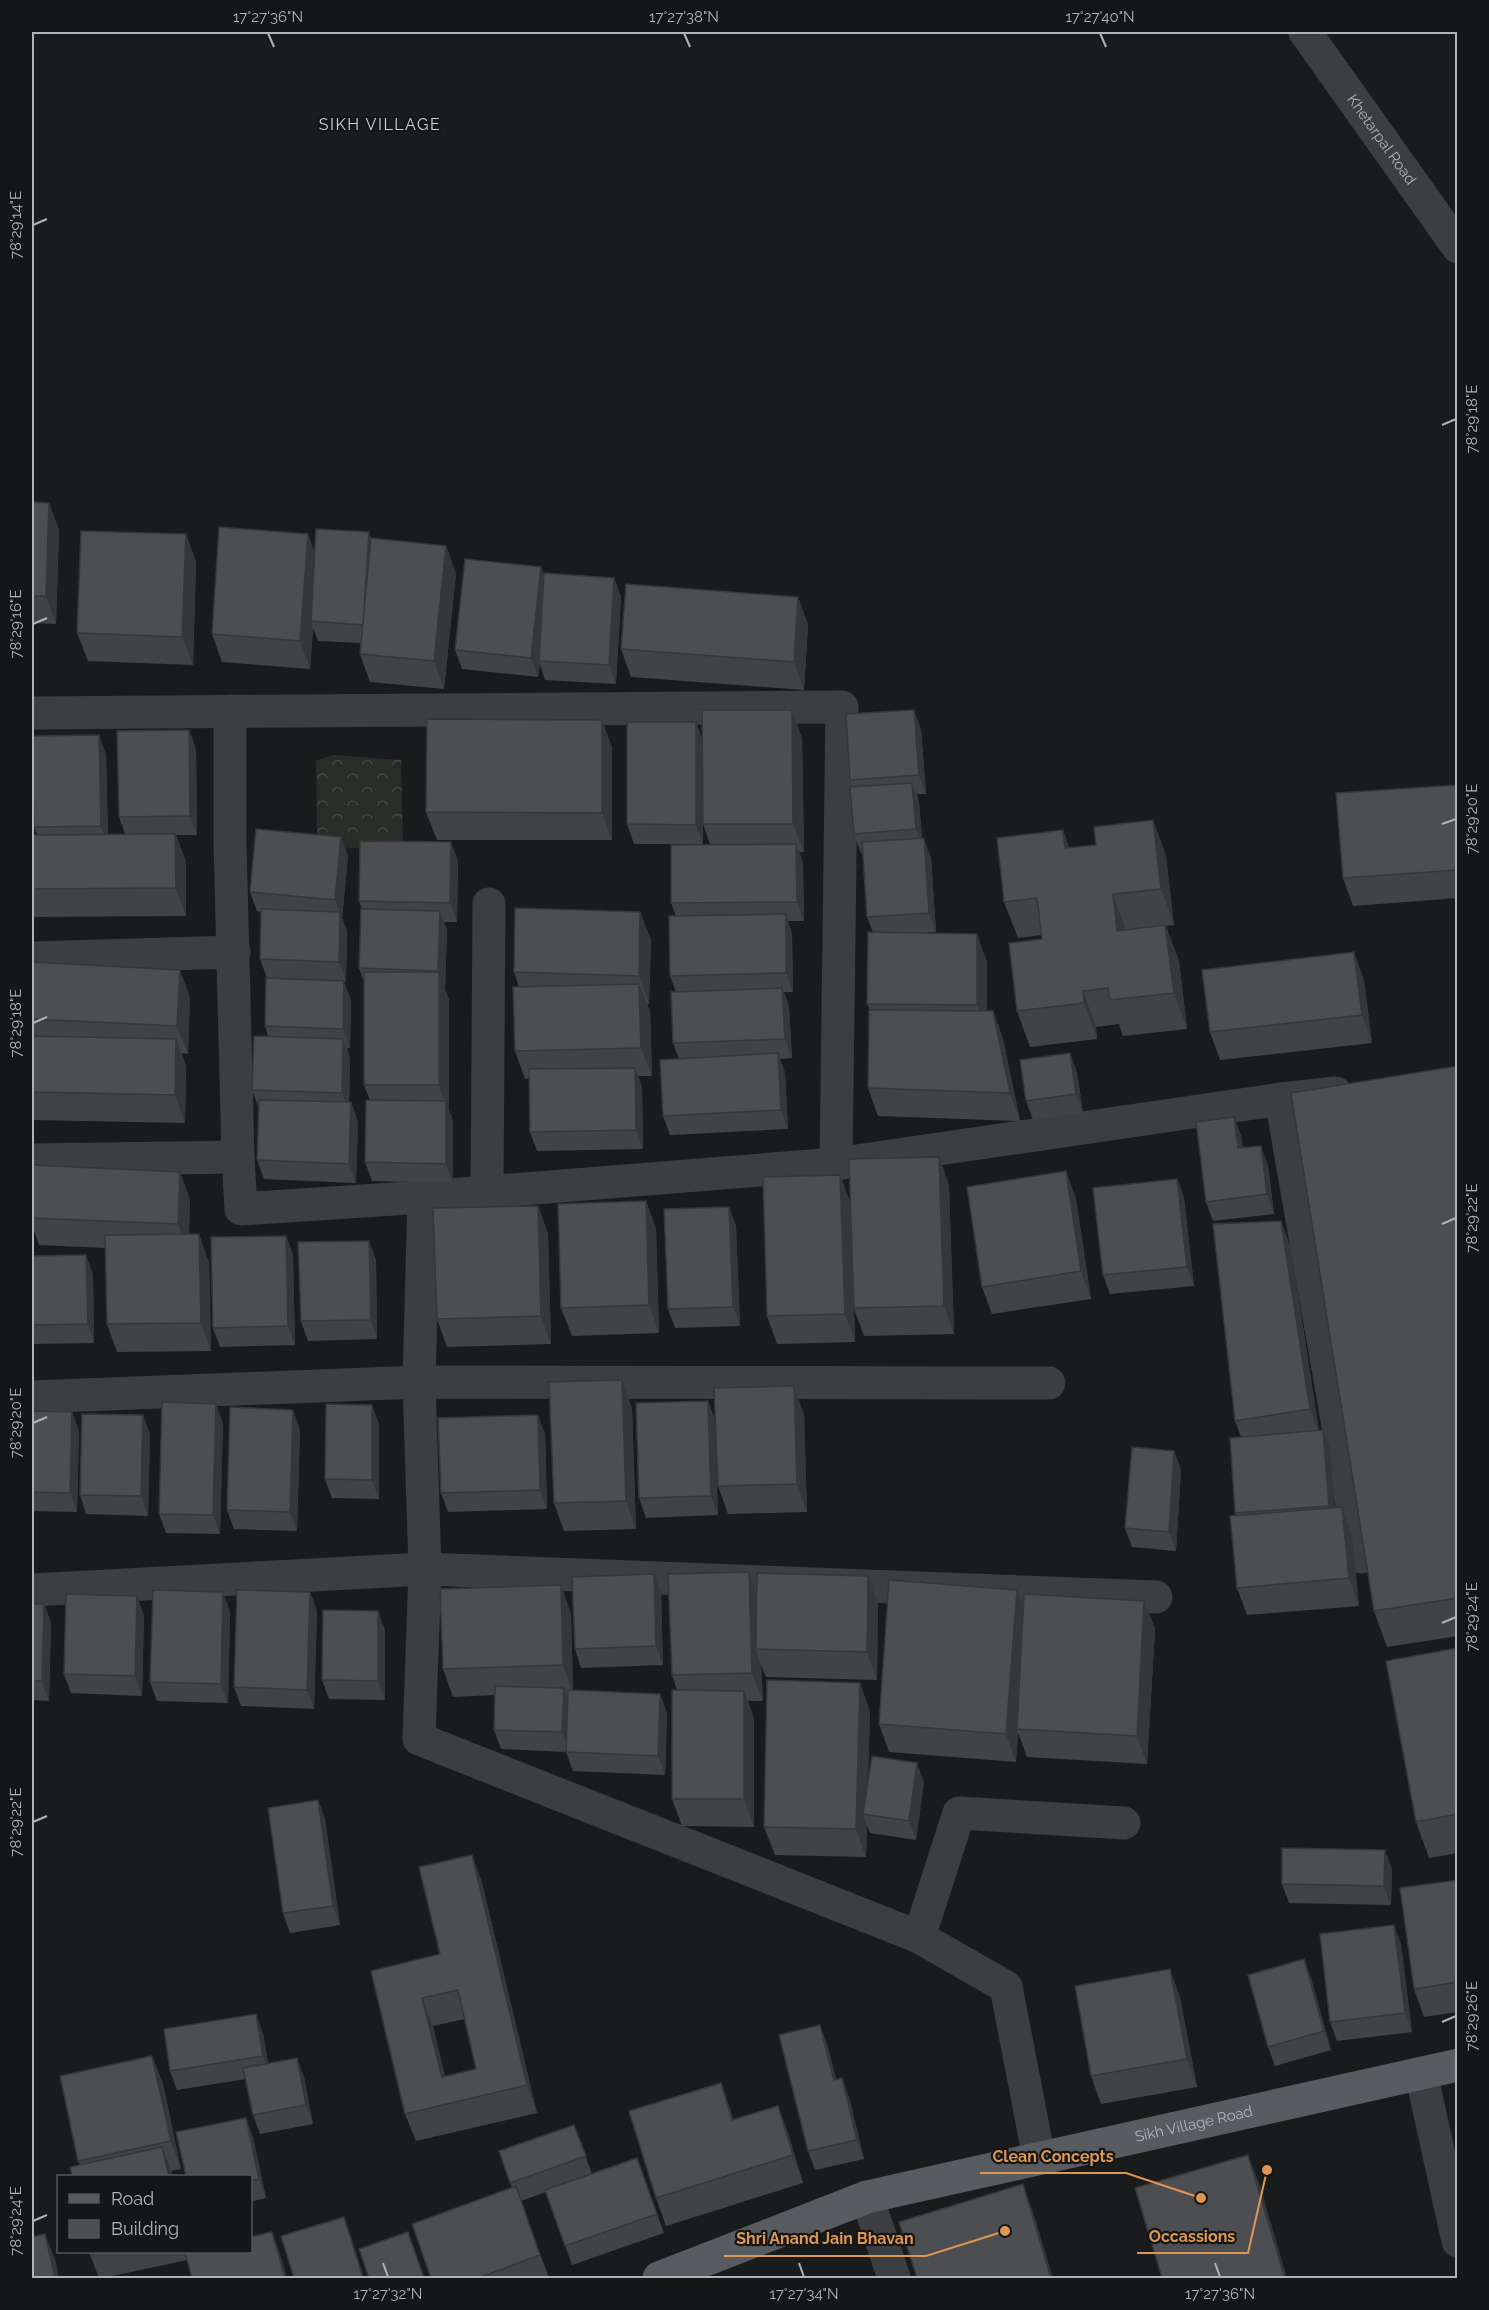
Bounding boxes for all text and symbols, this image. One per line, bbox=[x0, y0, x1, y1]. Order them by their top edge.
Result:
text: 17°27'36"N bbox=[233, 8, 303, 26]
text: 17°27'38"N bbox=[649, 8, 719, 26]
text: 17°27'40"N bbox=[1065, 8, 1135, 26]
street label: Khetarpal Road bbox=[1343, 91, 1420, 188]
district label: SIKH VILLAGE bbox=[319, 115, 441, 134]
text: 78°29'14"E bbox=[7, 191, 25, 259]
text: 78°29'18"E bbox=[1463, 385, 1481, 453]
text: 78°29'16"E bbox=[7, 589, 25, 659]
text: 78°29'20"E bbox=[1463, 784, 1481, 854]
text: 78°29'18"E bbox=[7, 989, 25, 1057]
text: 78°29'22"E bbox=[1463, 1183, 1481, 1253]
text: 78°29'20"E bbox=[7, 1388, 25, 1458]
text: 78°29'24"E bbox=[1463, 1582, 1481, 1652]
text: 78°29'22"E bbox=[7, 1787, 25, 1857]
text: 78°29'26"E bbox=[1463, 1981, 1481, 2051]
street label: Sikh Village Road bbox=[1133, 2102, 1254, 2146]
callout: Clean Concepts bbox=[980, 2139, 1126, 2173]
text: Clean Concepts bbox=[992, 2147, 1114, 2166]
legend bbox=[57, 2175, 252, 2253]
text: 78°29'24"E bbox=[7, 2186, 25, 2256]
text: Road bbox=[111, 2188, 154, 2209]
text: Building bbox=[111, 2218, 179, 2239]
callout: Occassions bbox=[1137, 2219, 1248, 2253]
callout: Shri Anand Jain Bhavan bbox=[724, 2222, 926, 2256]
text: Occassions bbox=[1149, 2227, 1235, 2246]
text: Shri Anand Jain Bhavan bbox=[736, 2229, 914, 2248]
text: 17°27'32"N bbox=[354, 2285, 422, 2303]
text: 17°27'34"N bbox=[769, 2285, 839, 2303]
text: 17°27'36"N bbox=[1185, 2285, 1255, 2303]

